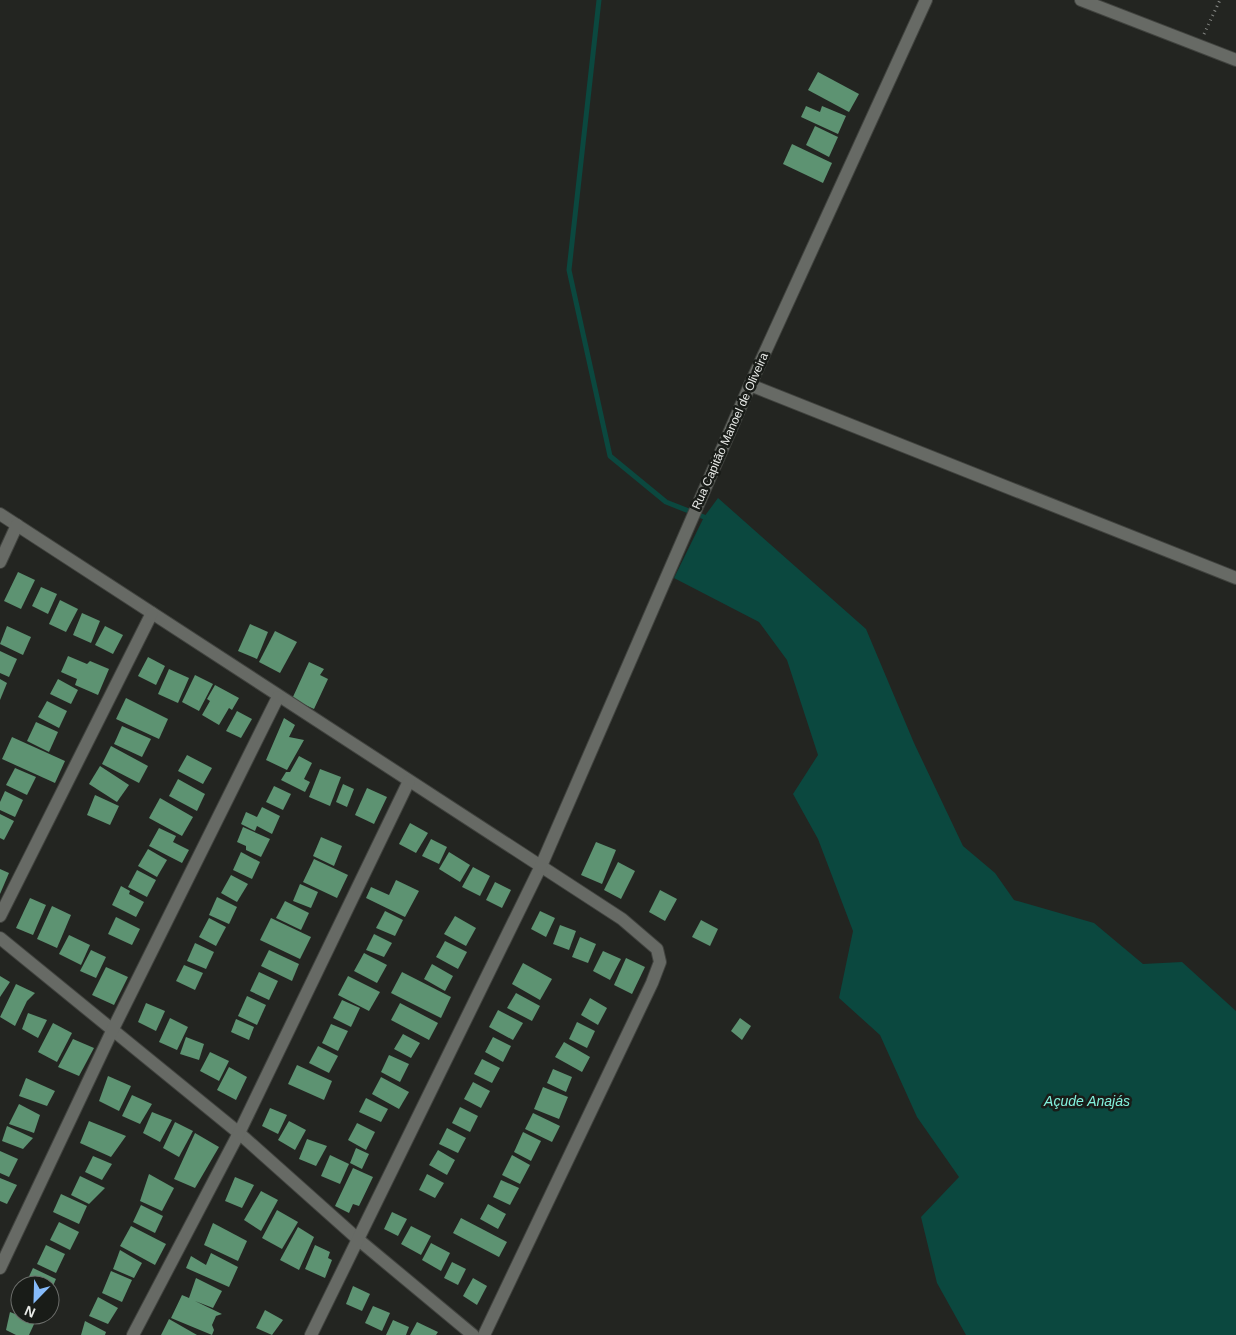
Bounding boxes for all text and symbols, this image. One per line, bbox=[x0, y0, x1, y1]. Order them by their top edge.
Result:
street label: Rua Capitão Manoel de Oliveira bbox=[689, 350, 771, 512]
water label: Açude Anajás bbox=[1043, 1093, 1130, 1109]
north arrow bbox=[10, 1275, 60, 1325]
text: N bbox=[22, 1303, 38, 1321]

